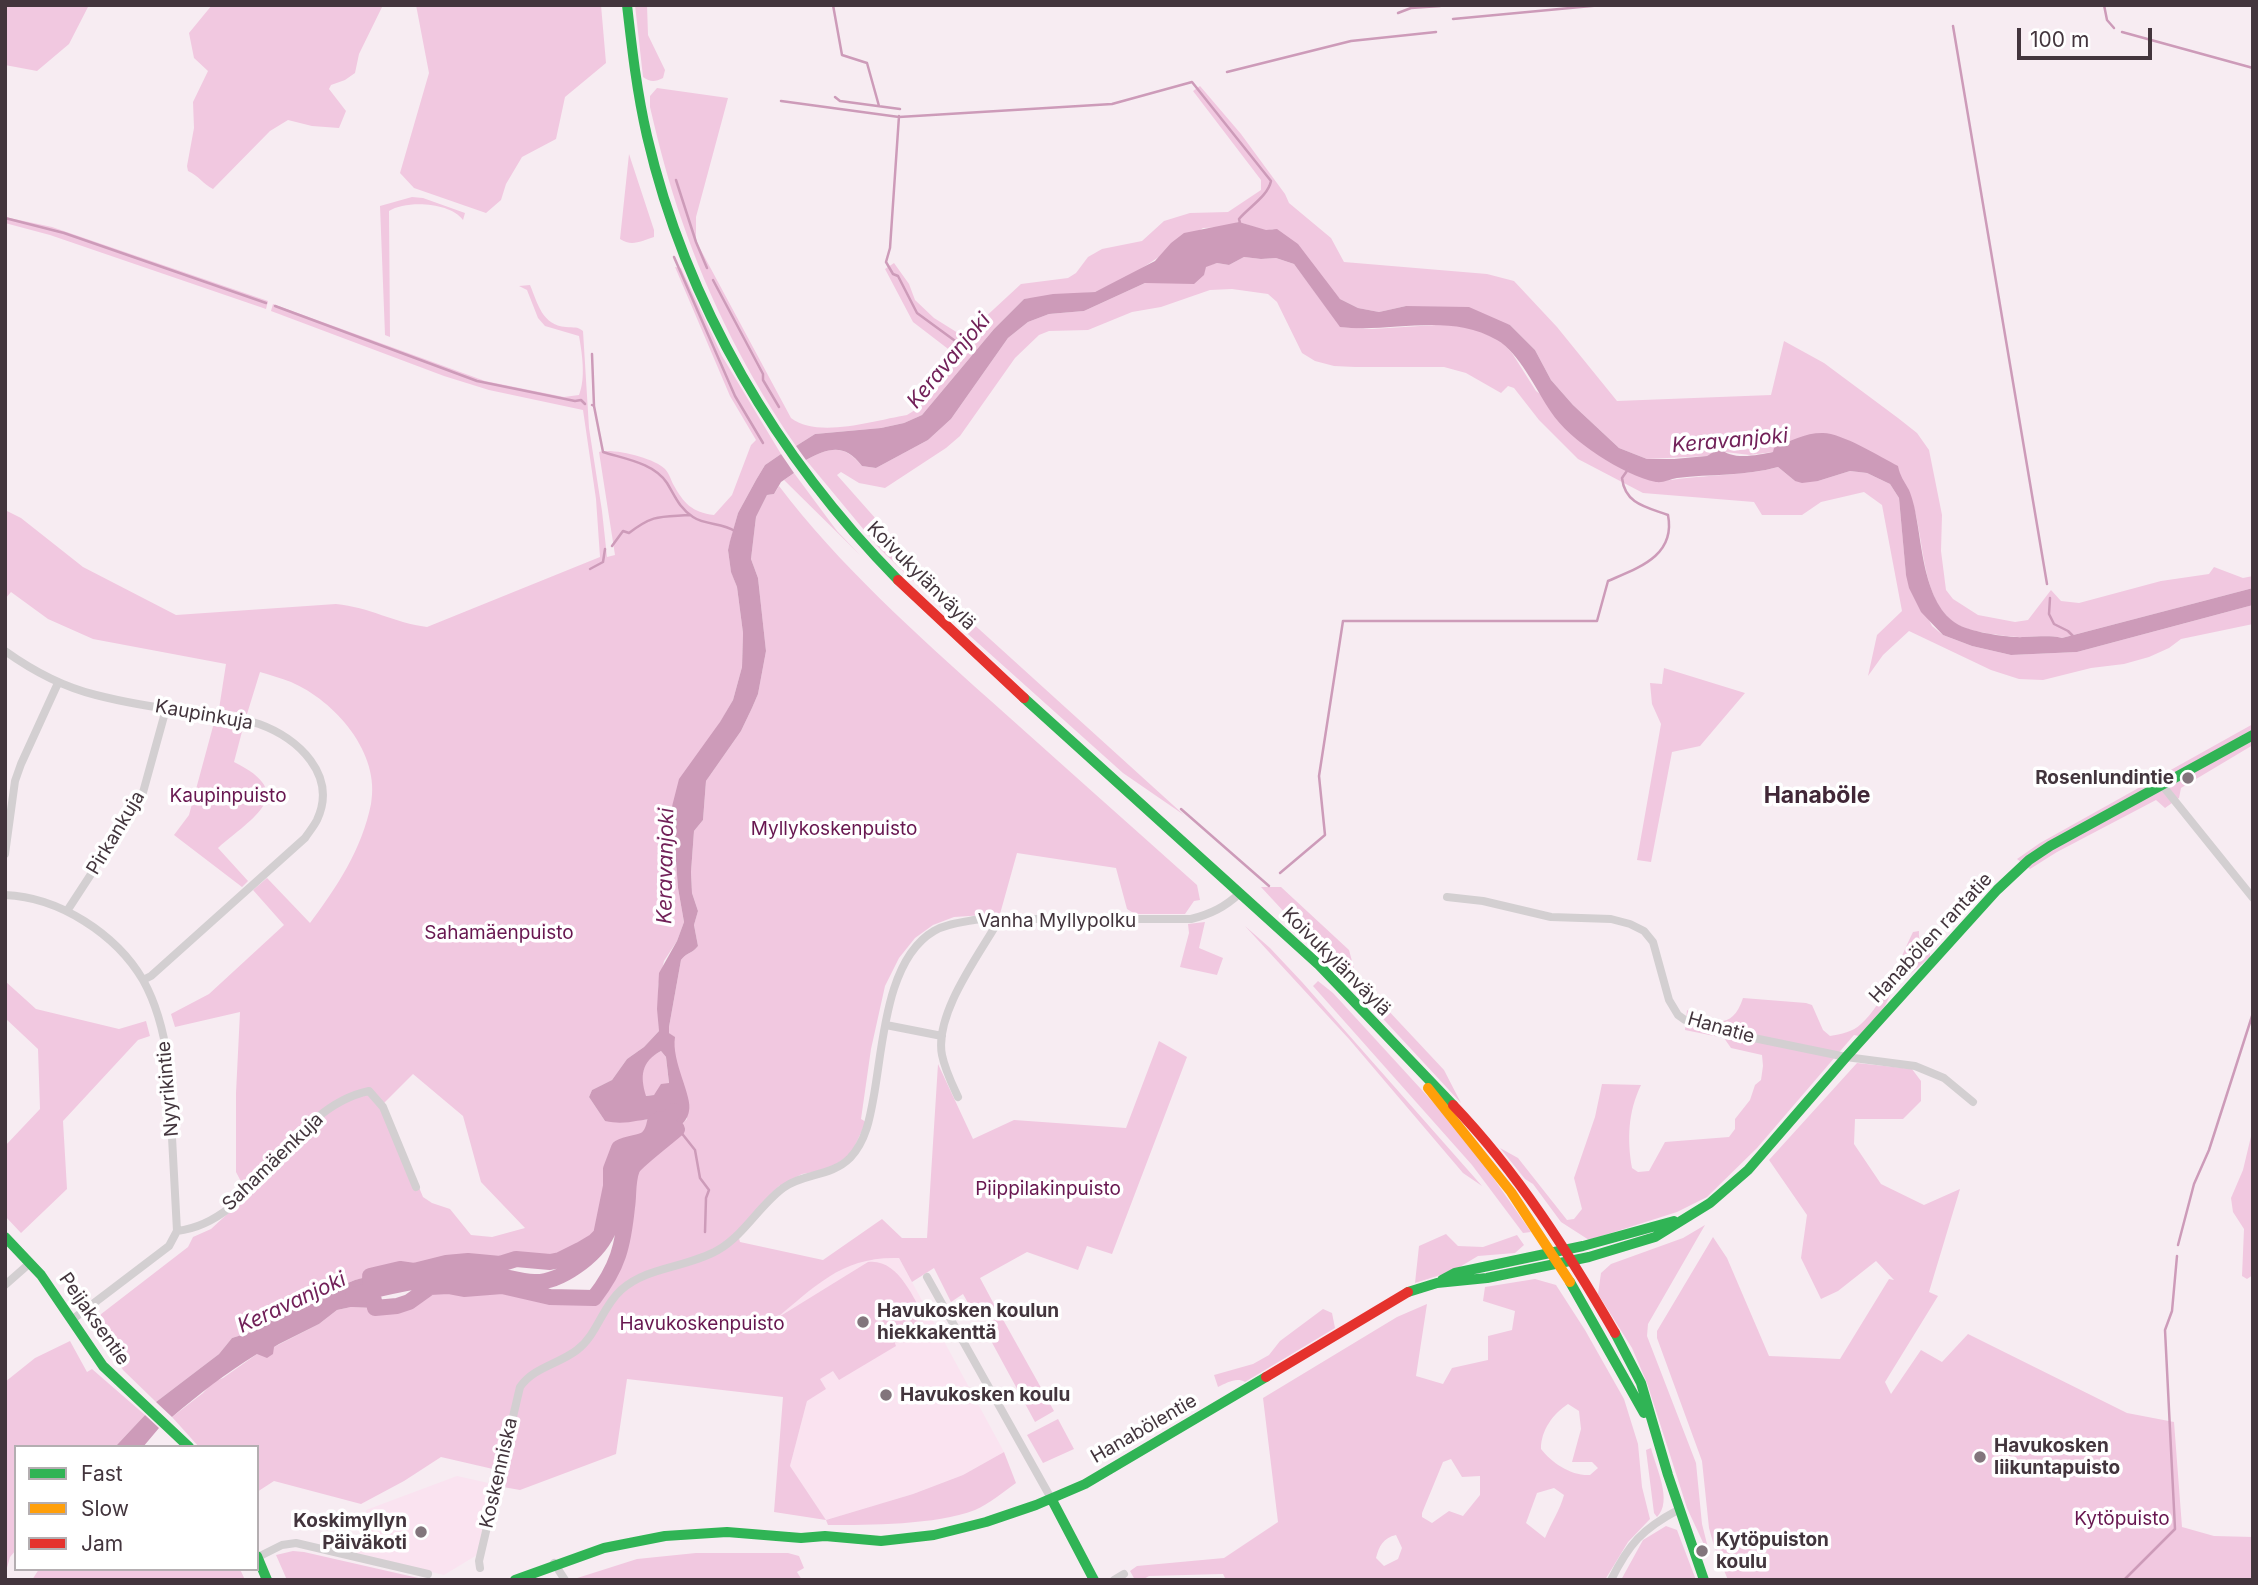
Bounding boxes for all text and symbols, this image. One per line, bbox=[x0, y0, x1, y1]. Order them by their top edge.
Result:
scale bar bbox=[2020, 14, 2155, 58]
text: 100 m bbox=[2030, 27, 2089, 52]
water label: Keravanjoki bbox=[902, 308, 996, 414]
water label: Keravanjoki bbox=[1671, 423, 1789, 459]
street label: Koivukylänväylä bbox=[862, 517, 980, 635]
street label: Kaupinkuja bbox=[153, 695, 255, 735]
place label: Rosenlundintie bbox=[2035, 767, 2174, 789]
marker: Rosenlundintie bbox=[2180, 770, 2196, 786]
district label: Hanaböle bbox=[1764, 782, 1870, 810]
park label: Kaupinpuisto bbox=[169, 785, 287, 807]
street label: Pirkankuja bbox=[82, 787, 150, 879]
water label: Keravanjoki bbox=[652, 808, 680, 924]
park label: Myllykoskenpuisto bbox=[751, 818, 917, 840]
street label: Hanabölen rantatie bbox=[1865, 868, 1997, 1008]
street label: Koivukylänväylä bbox=[1277, 903, 1395, 1021]
street label: Vanha Myllypolku bbox=[978, 910, 1136, 932]
park label: Sahamäenpuisto bbox=[424, 922, 574, 944]
street label: Hanatie bbox=[1685, 1008, 1757, 1048]
street label: Nyyrikintie bbox=[152, 1040, 184, 1138]
street label: Sahamäenkuja bbox=[218, 1108, 328, 1216]
park label: Piippilakinpuisto bbox=[975, 1178, 1121, 1200]
water label: Keravanjoki bbox=[234, 1267, 350, 1339]
street label: Peijaksentie bbox=[54, 1268, 134, 1370]
place label: Havukosken koulun hiekkakenttä bbox=[877, 1300, 1059, 1344]
park label: Havukoskenpuisto bbox=[619, 1313, 785, 1335]
marker: Havukosken koulun hiekkakenttä bbox=[855, 1314, 871, 1330]
place label: Havukosken koulu bbox=[900, 1384, 1070, 1406]
marker: Havukosken koulu bbox=[878, 1387, 894, 1403]
street label: Hanabölentie bbox=[1087, 1390, 1201, 1468]
street label: Koskenniska bbox=[475, 1416, 523, 1530]
place label: Havukosken liikuntapuisto bbox=[1994, 1435, 2120, 1479]
legend bbox=[14, 1445, 259, 1571]
marker: Havukosken liikuntapuisto bbox=[1972, 1449, 1988, 1465]
text: Fast bbox=[81, 1461, 123, 1486]
text: Slow bbox=[81, 1496, 129, 1521]
park label: Kytöpuisto bbox=[2074, 1508, 2170, 1530]
place label: Koskimyllyn Päiväkoti bbox=[293, 1510, 407, 1554]
marker: Koskimyllyn Päiväkoti bbox=[413, 1524, 429, 1540]
place label: Kytöpuiston koulu bbox=[1716, 1529, 1829, 1573]
text: Jam bbox=[81, 1531, 123, 1556]
marker: Kytöpuiston koulu bbox=[1694, 1543, 1710, 1559]

